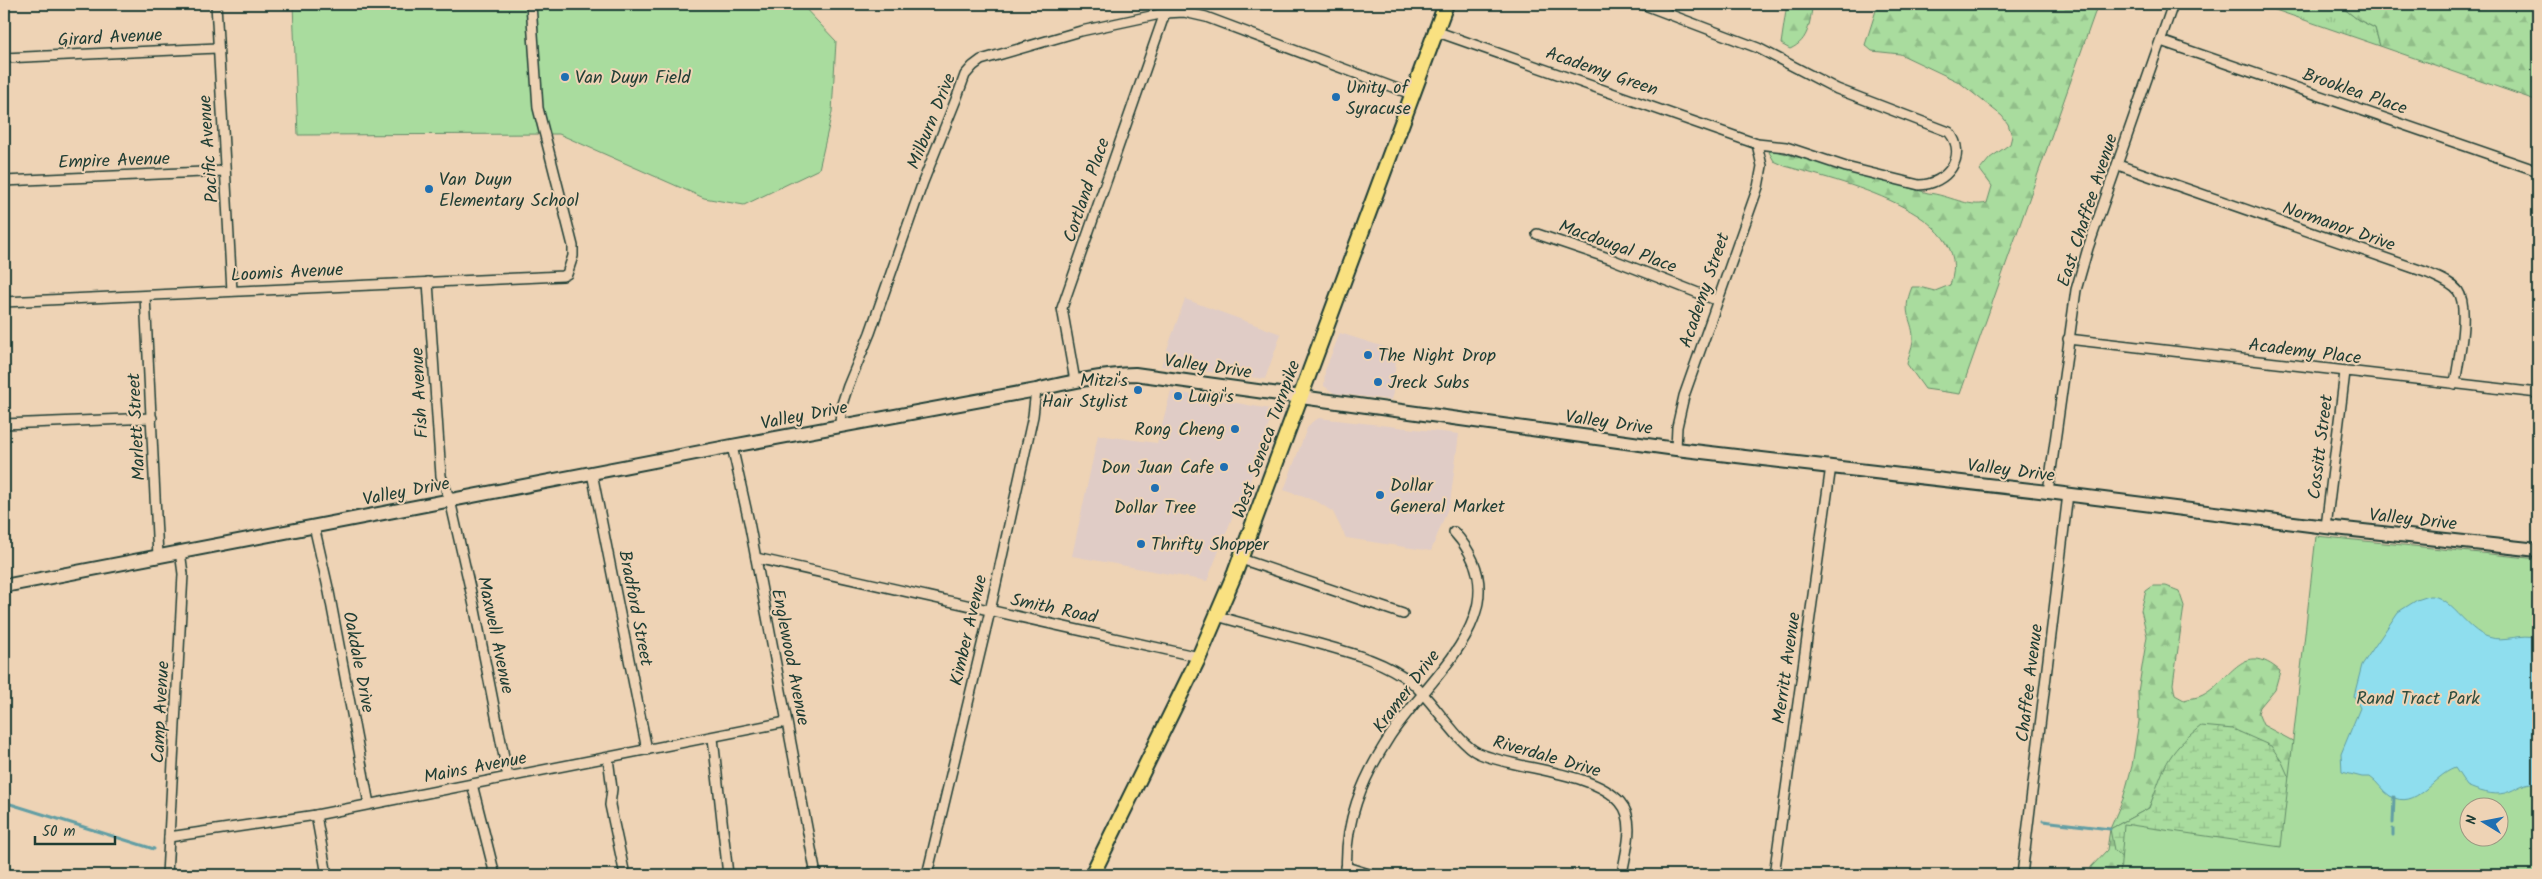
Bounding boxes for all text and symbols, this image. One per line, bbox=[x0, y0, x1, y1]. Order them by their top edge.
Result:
street label: Girard Avenue bbox=[57, 21, 163, 56]
street label: Academy Green bbox=[1541, 40, 1662, 105]
street label: Brooklea Place bbox=[2298, 61, 2411, 124]
place label: Van Duyn Field bbox=[575, 64, 692, 93]
street label: Milburn Drive bbox=[900, 69, 965, 174]
marker: Van Duyn Field bbox=[559, 71, 571, 83]
place label: Unity of Syracuse bbox=[1346, 74, 1411, 124]
marker: Unity of Syracuse bbox=[1330, 91, 1342, 103]
street label: Pacific Avenue bbox=[191, 94, 228, 204]
street label: East Chaffee Avenue bbox=[2050, 130, 2127, 291]
street label: Cortland Place bbox=[1056, 134, 1119, 247]
street label: Empire Avenue bbox=[58, 145, 171, 178]
place label: Van Duyn Elementary School bbox=[439, 166, 580, 216]
marker: Van Duyn Elementary School bbox=[423, 183, 435, 195]
street label: Normanor Drive bbox=[2278, 195, 2399, 260]
street label: Macdougal Place bbox=[1554, 213, 1681, 282]
street label: Academy Street bbox=[1672, 228, 1739, 352]
street label: Loomis Avenue bbox=[230, 256, 344, 291]
street label: Academy Place bbox=[2247, 331, 2363, 374]
place label: The Night Drop bbox=[1378, 342, 1496, 371]
street label: Fish Avenue bbox=[404, 347, 437, 439]
street label: Valley Drive bbox=[1162, 347, 1253, 388]
marker: The Night Drop bbox=[1362, 349, 1374, 361]
street label: West Seneca Turnpike bbox=[1225, 356, 1309, 523]
place label: Mitzi's Hair Stylist bbox=[1042, 367, 1129, 417]
place label: Jreck Subs bbox=[1388, 369, 1470, 398]
street label: Marlett Street bbox=[120, 371, 155, 482]
marker: Jreck Subs bbox=[1372, 376, 1384, 388]
place label: Luigi's bbox=[1188, 383, 1234, 412]
marker: Mitzi's Hair Stylist bbox=[1132, 384, 1144, 396]
marker: Luigi's bbox=[1172, 390, 1184, 402]
street label: Cossitt Street bbox=[2301, 392, 2342, 501]
street label: Valley Drive bbox=[758, 394, 850, 439]
street label: Valley Drive bbox=[1563, 403, 1654, 444]
place label: Rong Cheng bbox=[1134, 416, 1225, 445]
marker: Rong Cheng bbox=[1229, 423, 1241, 435]
street label: Valley Drive bbox=[1965, 452, 2056, 491]
place label: Don Juan Cafe bbox=[1101, 454, 1214, 483]
marker: Don Juan Cafe bbox=[1218, 461, 1230, 473]
street label: Valley Drive bbox=[360, 470, 452, 515]
place label: Dollar General Market bbox=[1390, 472, 1506, 522]
marker: Dollar Tree bbox=[1149, 482, 1161, 494]
marker: Dollar General Market bbox=[1374, 489, 1386, 501]
place label: Dollar Tree bbox=[1114, 494, 1196, 523]
street label: Valley Drive bbox=[2367, 501, 2458, 540]
place label: Thrifty Shopper bbox=[1151, 531, 1270, 560]
marker: Thrifty Shopper bbox=[1135, 538, 1147, 550]
street label: Bradford Street bbox=[609, 548, 660, 670]
street label: Kimber Avenue bbox=[943, 572, 996, 689]
street label: Maxwell Avenue bbox=[468, 574, 521, 697]
street label: Englewood Avenue bbox=[762, 586, 817, 728]
street label: Smith Road bbox=[1008, 586, 1101, 633]
street label: Oakdale Drive bbox=[334, 609, 382, 715]
street label: Merritt Avenue bbox=[1765, 610, 1810, 726]
street label: Chaffee Avenue bbox=[2009, 622, 2052, 744]
street label: Kramer Drive bbox=[1366, 644, 1448, 740]
street label: Camp Avenue bbox=[144, 660, 179, 764]
park label: Rand Tract Park bbox=[2356, 685, 2480, 714]
street label: Riverdale Drive bbox=[1489, 728, 1604, 787]
street label: Mains Avenue bbox=[421, 744, 529, 793]
north arrow bbox=[2460, 796, 2510, 846]
text: N bbox=[2461, 813, 2484, 826]
scale bar bbox=[35, 814, 115, 846]
text: 50 m bbox=[42, 820, 76, 844]

